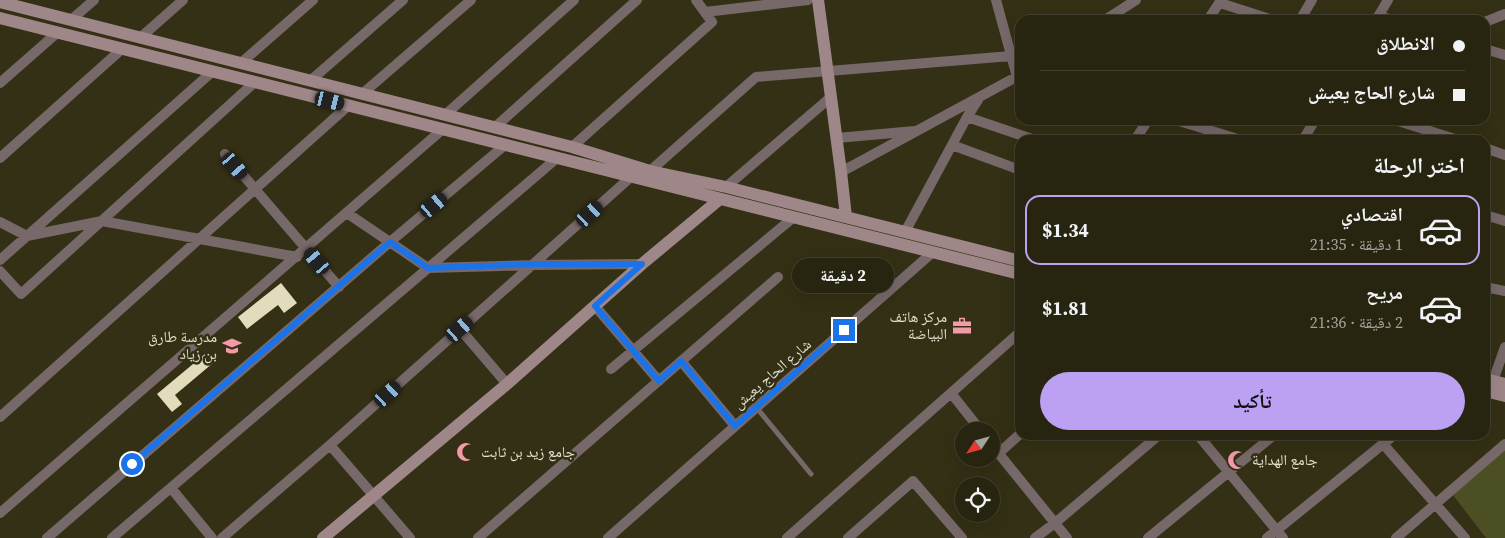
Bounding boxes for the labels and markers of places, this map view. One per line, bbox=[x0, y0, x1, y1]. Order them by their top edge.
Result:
place label: مركز هاتف البياضة bbox=[890, 306, 947, 344]
office icon: مركز هاتف البياضة bbox=[951, 315, 973, 337]
place label: مدرسة طارق بن زياد bbox=[148, 326, 217, 364]
school or university icon: مدرسة طارق بن زياد bbox=[221, 335, 243, 357]
mosque icon: جامع زيد بن ثابت bbox=[455, 441, 477, 463]
place label: جامع زيد بن ثابت bbox=[481, 441, 576, 462]
mosque icon: جامع الهداية bbox=[1226, 449, 1248, 471]
place label: جامع الهداية bbox=[1252, 449, 1318, 470]

